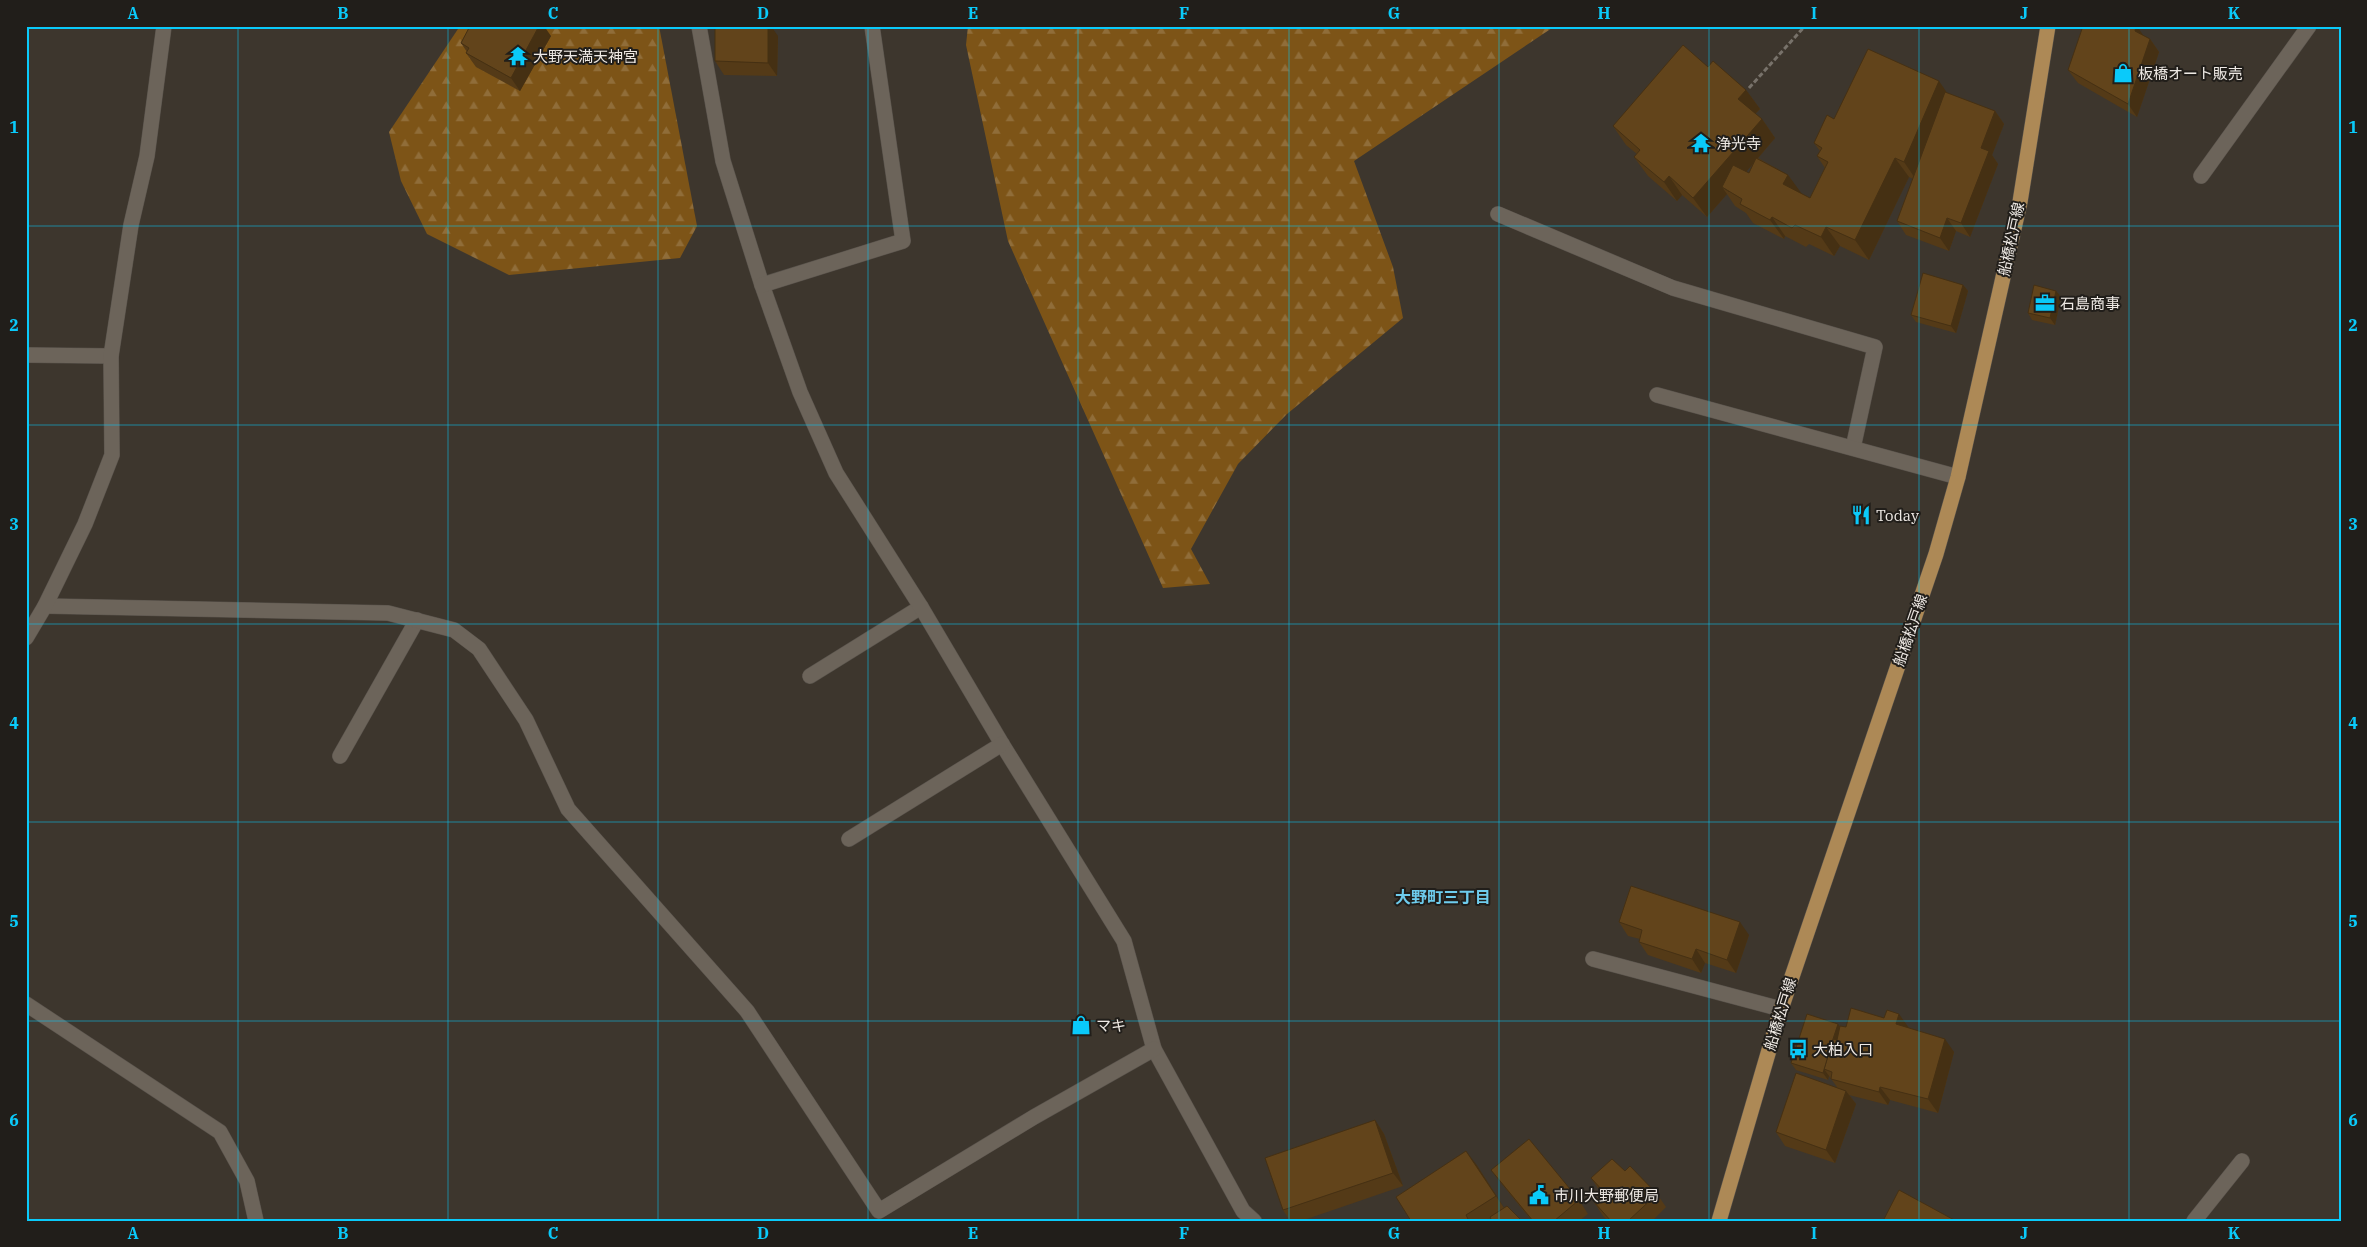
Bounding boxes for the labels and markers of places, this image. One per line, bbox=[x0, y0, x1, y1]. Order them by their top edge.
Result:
temple icon: 大野天満天神宮 bbox=[507, 45, 529, 67]
place label: 大野天満天神宮 bbox=[533, 47, 638, 66]
shop icon: 板橋オート販売 bbox=[2112, 62, 2134, 84]
place label: 板橋オート販売 bbox=[2138, 64, 2243, 83]
temple icon: 浄光寺 bbox=[1690, 132, 1712, 154]
place label: 浄光寺 bbox=[1716, 134, 1761, 153]
office icon: 石島商事 bbox=[2034, 292, 2056, 314]
place label: 石島商事 bbox=[2060, 294, 2120, 313]
restaurant icon: Today bbox=[1850, 504, 1872, 526]
place label: Today bbox=[1876, 506, 1919, 525]
shop icon: マキ bbox=[1070, 1014, 1092, 1036]
place label: マキ bbox=[1096, 1016, 1126, 1035]
bus stop icon: 大柏入口 bbox=[1787, 1038, 1809, 1060]
place label: 大柏入口 bbox=[1813, 1040, 1873, 1059]
public building icon: 市川大野郵便局 bbox=[1528, 1184, 1550, 1206]
place label: 市川大野郵便局 bbox=[1554, 1186, 1659, 1205]

